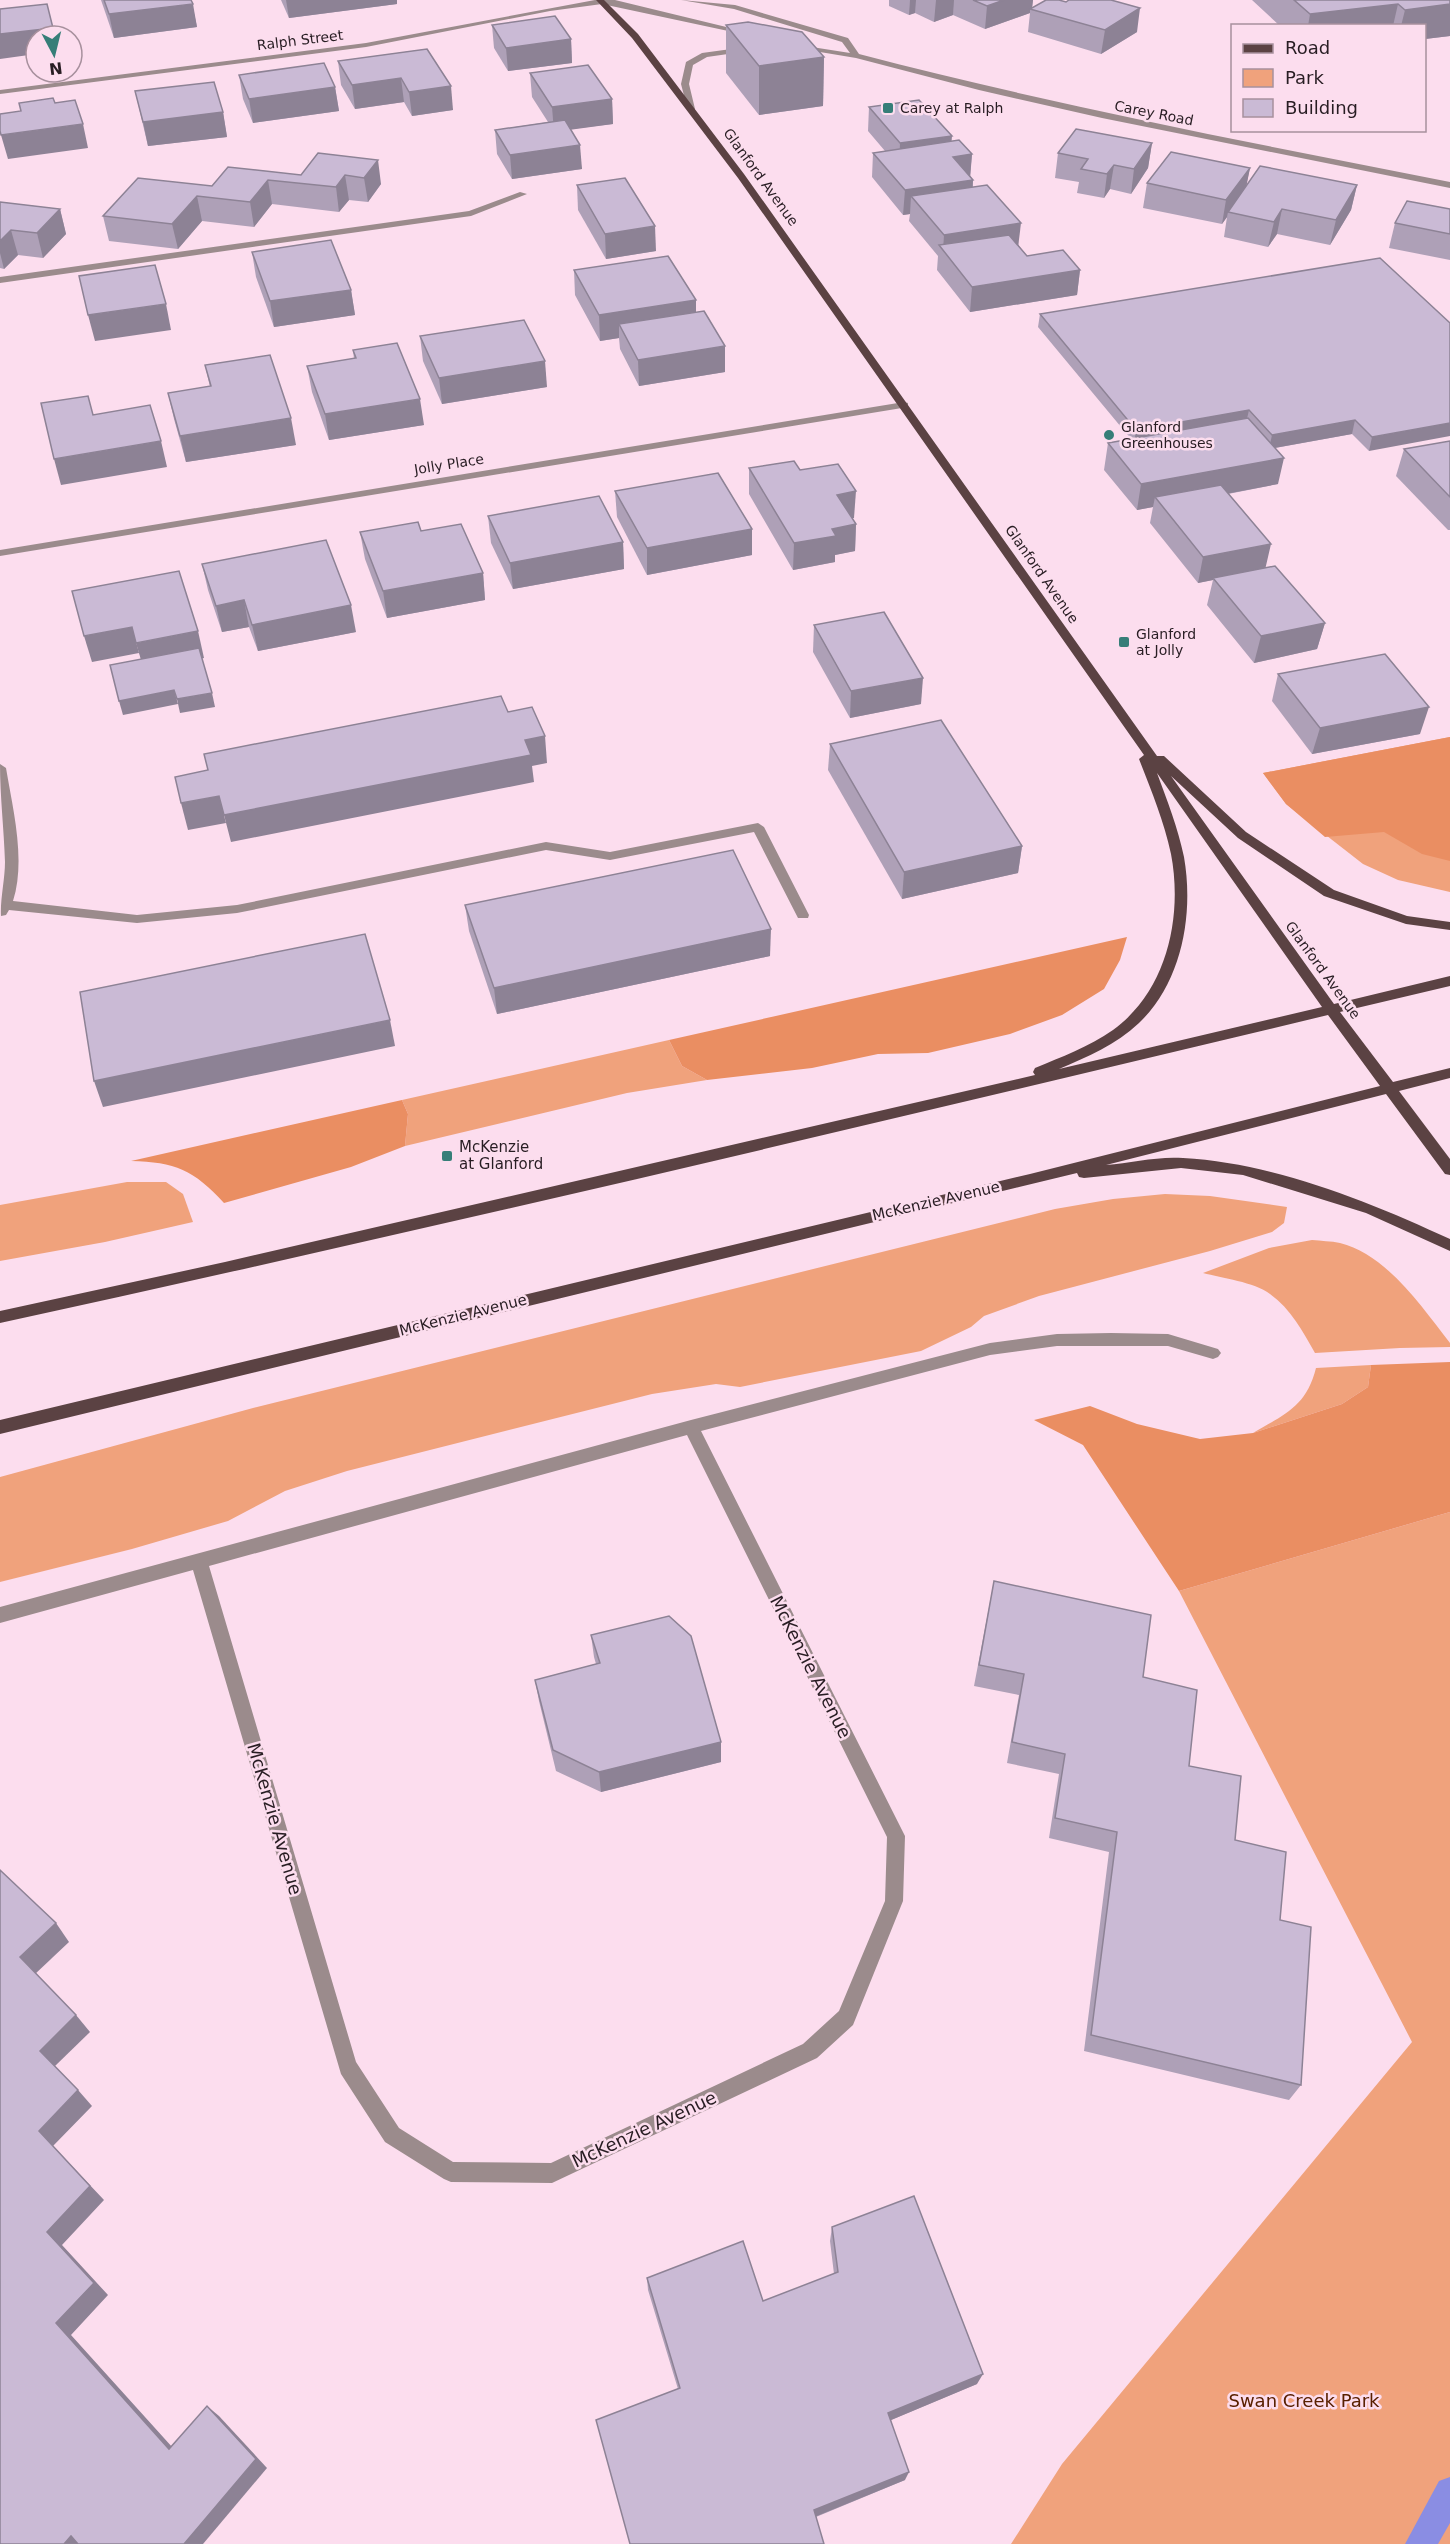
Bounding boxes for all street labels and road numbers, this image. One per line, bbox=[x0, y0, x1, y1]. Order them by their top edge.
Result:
street label: Ralph Street bbox=[256, 27, 344, 53]
street label: Carey Road bbox=[1113, 97, 1195, 129]
street label: Glanford Avenue bbox=[720, 125, 802, 229]
street label: Jolly Place bbox=[412, 451, 485, 478]
street label: Glanford Avenue bbox=[1002, 522, 1082, 626]
street label: Glanford Avenue bbox=[1282, 918, 1364, 1022]
street label: McKenzie Avenue bbox=[870, 1178, 1002, 1224]
street label: McKenzie Avenue bbox=[397, 1290, 529, 1340]
street label: McKenzie Avenue bbox=[766, 1592, 856, 1742]
street label: McKenzie Avenue bbox=[243, 1741, 307, 1897]
street label: McKenzie Avenue bbox=[568, 2086, 720, 2172]

